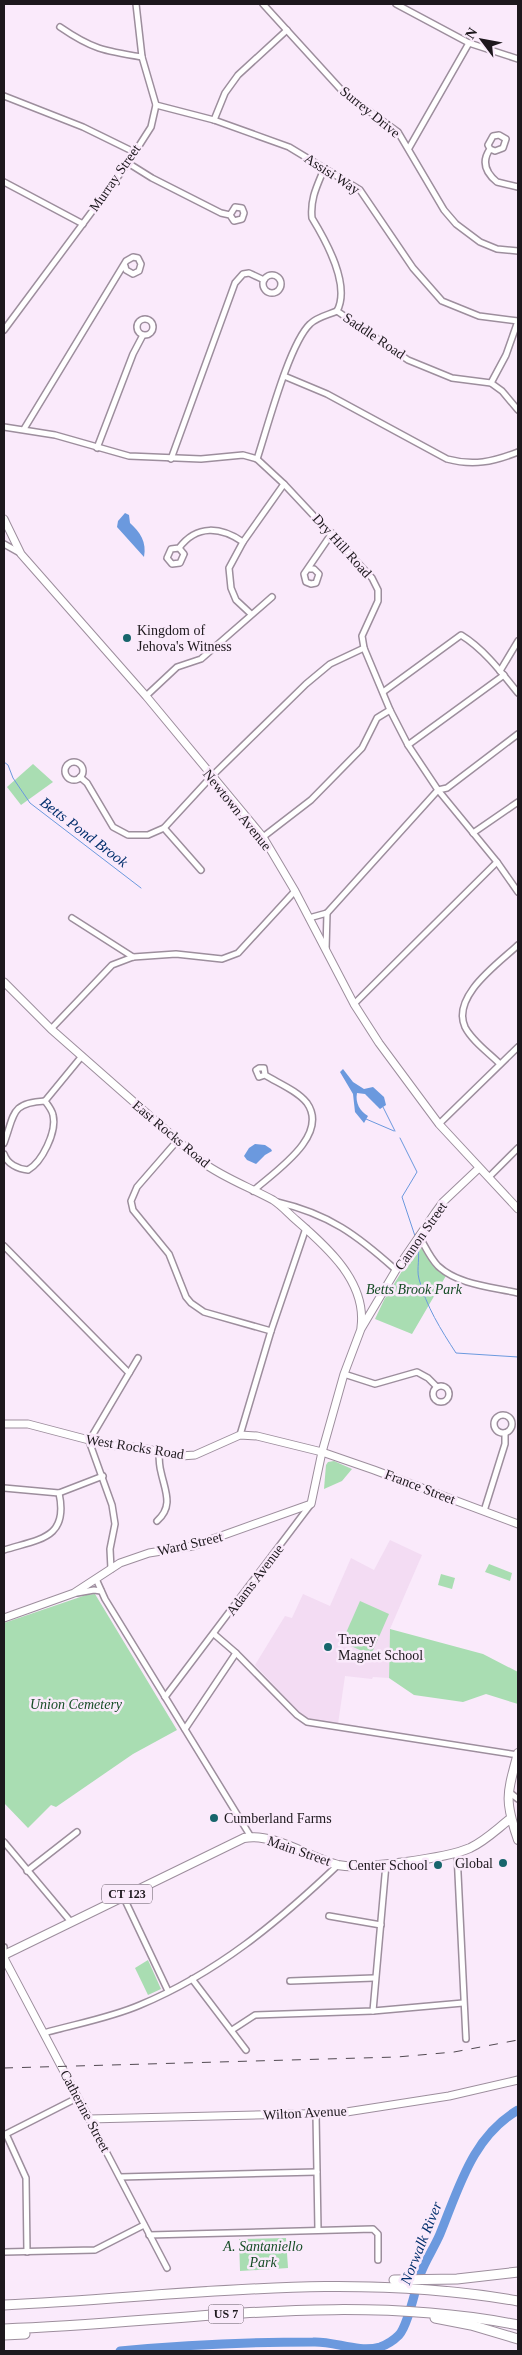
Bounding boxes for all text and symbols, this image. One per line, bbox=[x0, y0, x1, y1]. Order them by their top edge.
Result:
north arrow bbox=[457, 15, 507, 65]
text: N bbox=[462, 25, 480, 42]
street label: Surrey Drive bbox=[337, 83, 403, 141]
street label: Murray Street bbox=[86, 142, 144, 214]
street label: Assisi Way bbox=[302, 151, 362, 197]
street label: Saddle Road bbox=[340, 310, 408, 362]
street label: Dry Hill Road bbox=[310, 511, 374, 581]
place label: Kingdom of Jehova's Witness bbox=[137, 623, 232, 654]
marker: Kingdom of Jehova's Witness bbox=[121, 632, 133, 644]
street label: Newtown Avenue bbox=[200, 767, 274, 853]
water label: Betts Pond Brook bbox=[37, 794, 131, 870]
street label: East Rocks Road bbox=[130, 1098, 212, 1170]
street label: Cannon Street bbox=[392, 1199, 450, 1273]
park label: Betts Brook Park bbox=[366, 1282, 463, 1297]
street label: West Rocks Road bbox=[85, 1432, 185, 1462]
street label: France Street bbox=[383, 1467, 457, 1507]
street label: Ward Street bbox=[156, 1529, 224, 1559]
street label: Adams Avenue bbox=[223, 1542, 287, 1618]
place label: Tracey Magnet School bbox=[338, 1632, 423, 1663]
marker: Tracey Magnet School bbox=[322, 1641, 334, 1653]
park label: Union Cemetery bbox=[30, 1697, 123, 1712]
place label: Cumberland Farms bbox=[224, 1811, 332, 1826]
marker: Cumberland Farms bbox=[208, 1812, 220, 1824]
street label: Main Street bbox=[265, 1833, 333, 1869]
place label: Global bbox=[455, 1856, 493, 1871]
marker: Global bbox=[497, 1857, 509, 1869]
place label: Center School bbox=[348, 1858, 428, 1873]
marker: Center School bbox=[432, 1859, 444, 1871]
road number: CT 123 bbox=[102, 1885, 152, 1904]
street label: Catherine Street bbox=[57, 2067, 113, 2155]
street label: Wilton Avenue bbox=[263, 2103, 347, 2123]
water label: Norwalk River bbox=[397, 2199, 445, 2288]
park label: A. Santaniello Park bbox=[222, 2239, 303, 2270]
road number: US 7 bbox=[208, 2304, 244, 2324]

